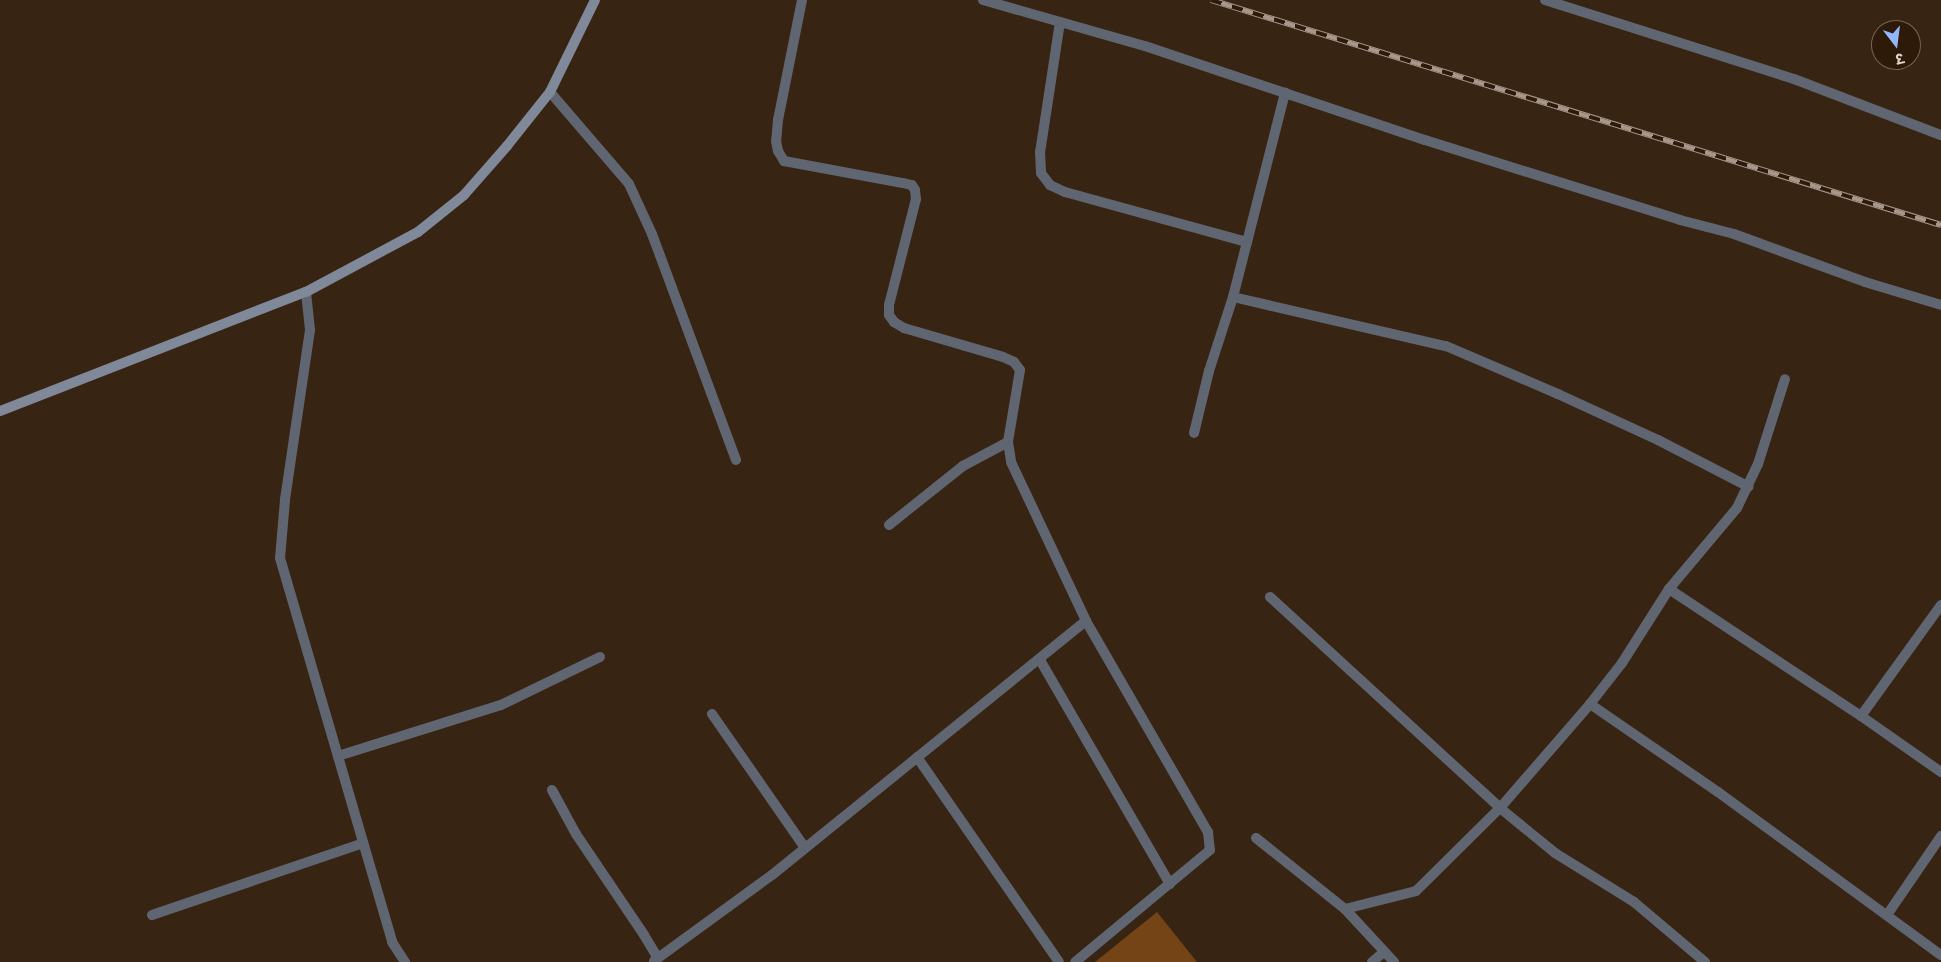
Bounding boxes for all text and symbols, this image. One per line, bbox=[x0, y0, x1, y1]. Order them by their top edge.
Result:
north arrow bbox=[1871, 20, 1921, 70]
text: उ bbox=[1893, 48, 1906, 69]

